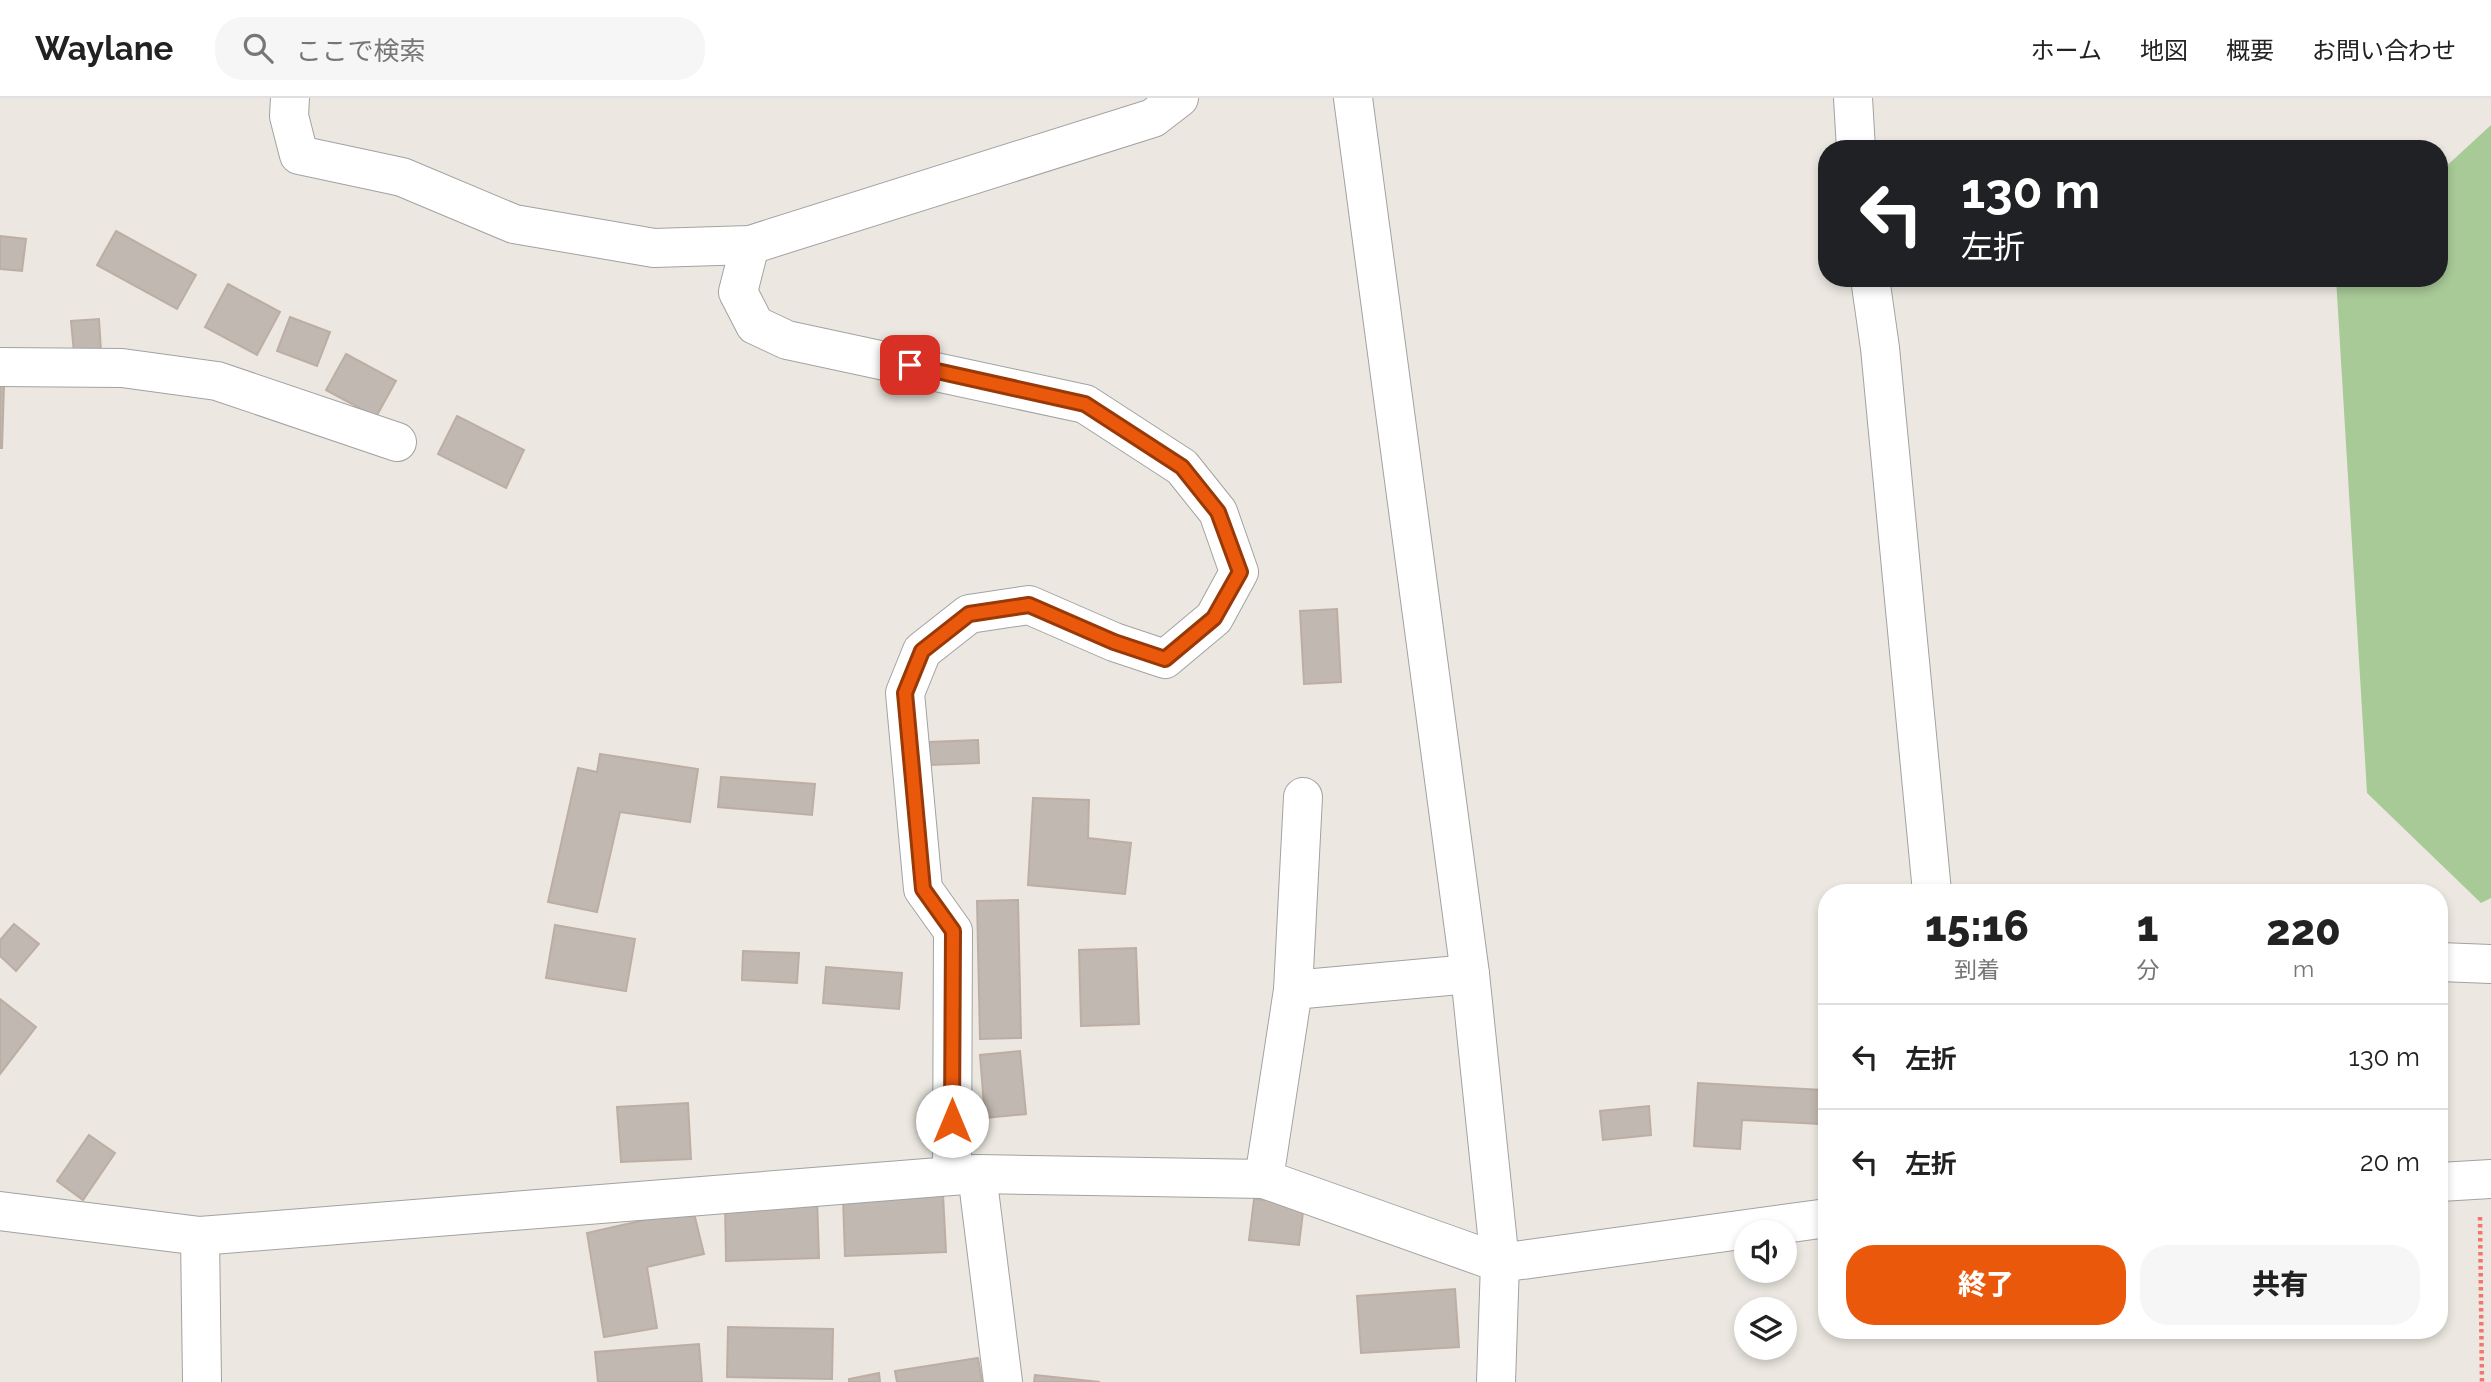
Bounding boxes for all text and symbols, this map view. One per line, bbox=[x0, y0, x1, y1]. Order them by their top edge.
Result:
search box bbox=[215, 17, 705, 80]
text: Waylane bbox=[35, 29, 173, 68]
icon: search bbox=[239, 29, 277, 67]
text: ここで検索 bbox=[295, 36, 425, 66]
text: ホーム bbox=[2031, 36, 2102, 65]
text: 地図 bbox=[2140, 36, 2188, 65]
text: 概要 bbox=[2226, 36, 2274, 65]
text: お問い合わせ bbox=[2312, 36, 2456, 65]
text: 130 m bbox=[1961, 162, 2100, 219]
icon: left bbox=[1846, 168, 1937, 259]
text: 左折 bbox=[1961, 228, 2025, 265]
pin bbox=[880, 335, 940, 395]
icon: arrive bbox=[891, 346, 929, 384]
text: 15:16 bbox=[1925, 902, 2029, 951]
text: 1 bbox=[2137, 902, 2159, 951]
text: 220 bbox=[2266, 906, 2341, 955]
text: m bbox=[2293, 955, 2314, 982]
text: 到着 bbox=[1954, 956, 2000, 983]
text: 分 bbox=[2136, 956, 2159, 983]
icon: left bbox=[1846, 1038, 1884, 1076]
text: 130 m bbox=[2349, 1042, 2420, 1072]
text: 左折 bbox=[1905, 1044, 1957, 1074]
position arrow bbox=[915, 1084, 989, 1158]
icon: left bbox=[1846, 1143, 1884, 1181]
text: 20 m bbox=[2360, 1147, 2420, 1177]
text: 左折 bbox=[1905, 1149, 1957, 1179]
map controls bbox=[1734, 1220, 1797, 1360]
button: sound bbox=[1734, 1220, 1797, 1283]
button: 終了 bbox=[1846, 1245, 2126, 1325]
button: 共有 bbox=[2140, 1245, 2420, 1325]
button: layers bbox=[1734, 1297, 1797, 1360]

